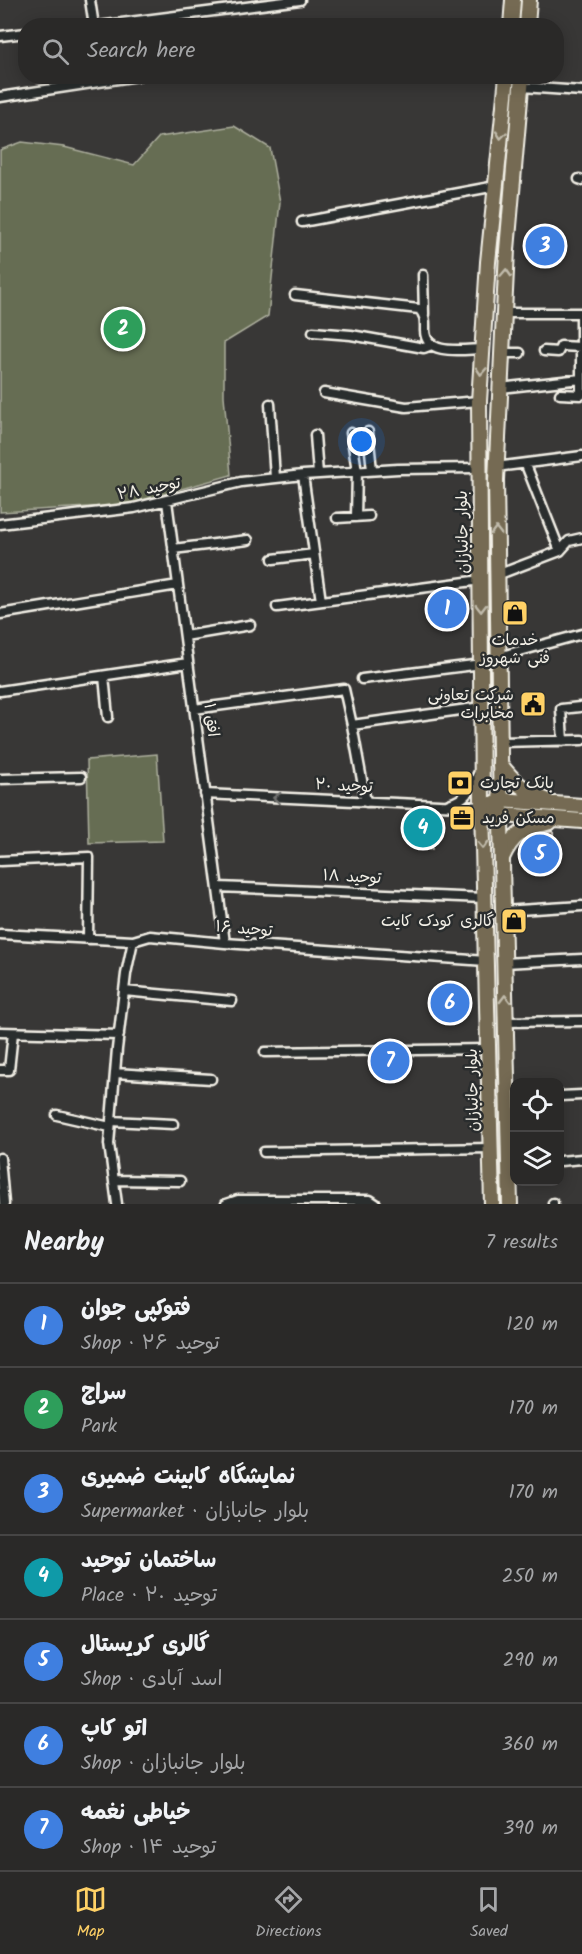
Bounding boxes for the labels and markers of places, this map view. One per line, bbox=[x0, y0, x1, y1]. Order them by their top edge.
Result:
pin: 3 bbox=[526, 224, 564, 268]
pin: 2 bbox=[104, 306, 142, 352]
pin: 1 bbox=[428, 586, 466, 632]
shop icon: خدمات فنی شهروز bbox=[500, 598, 530, 628]
place label: خدمات فنی شهروز bbox=[478, 628, 550, 671]
place label: شرکت تعاونی مخابرات bbox=[428, 683, 514, 726]
public building icon: شرکت تعاونی مخابرات bbox=[518, 689, 548, 719]
bank icon: بانک تجارت bbox=[445, 768, 475, 798]
place label: بانک تجارت bbox=[480, 771, 554, 796]
office icon: مسکن فرید bbox=[447, 803, 477, 833]
pin: 4 bbox=[404, 806, 442, 850]
place label: مسکن فرید bbox=[482, 806, 555, 831]
pin: 5 bbox=[520, 832, 560, 876]
shop icon: گالری کودک کایت bbox=[499, 906, 529, 936]
place label: گالری کودک کایت bbox=[381, 909, 494, 934]
pin: 6 bbox=[430, 980, 470, 1026]
pin: 7 bbox=[370, 1038, 410, 1084]

